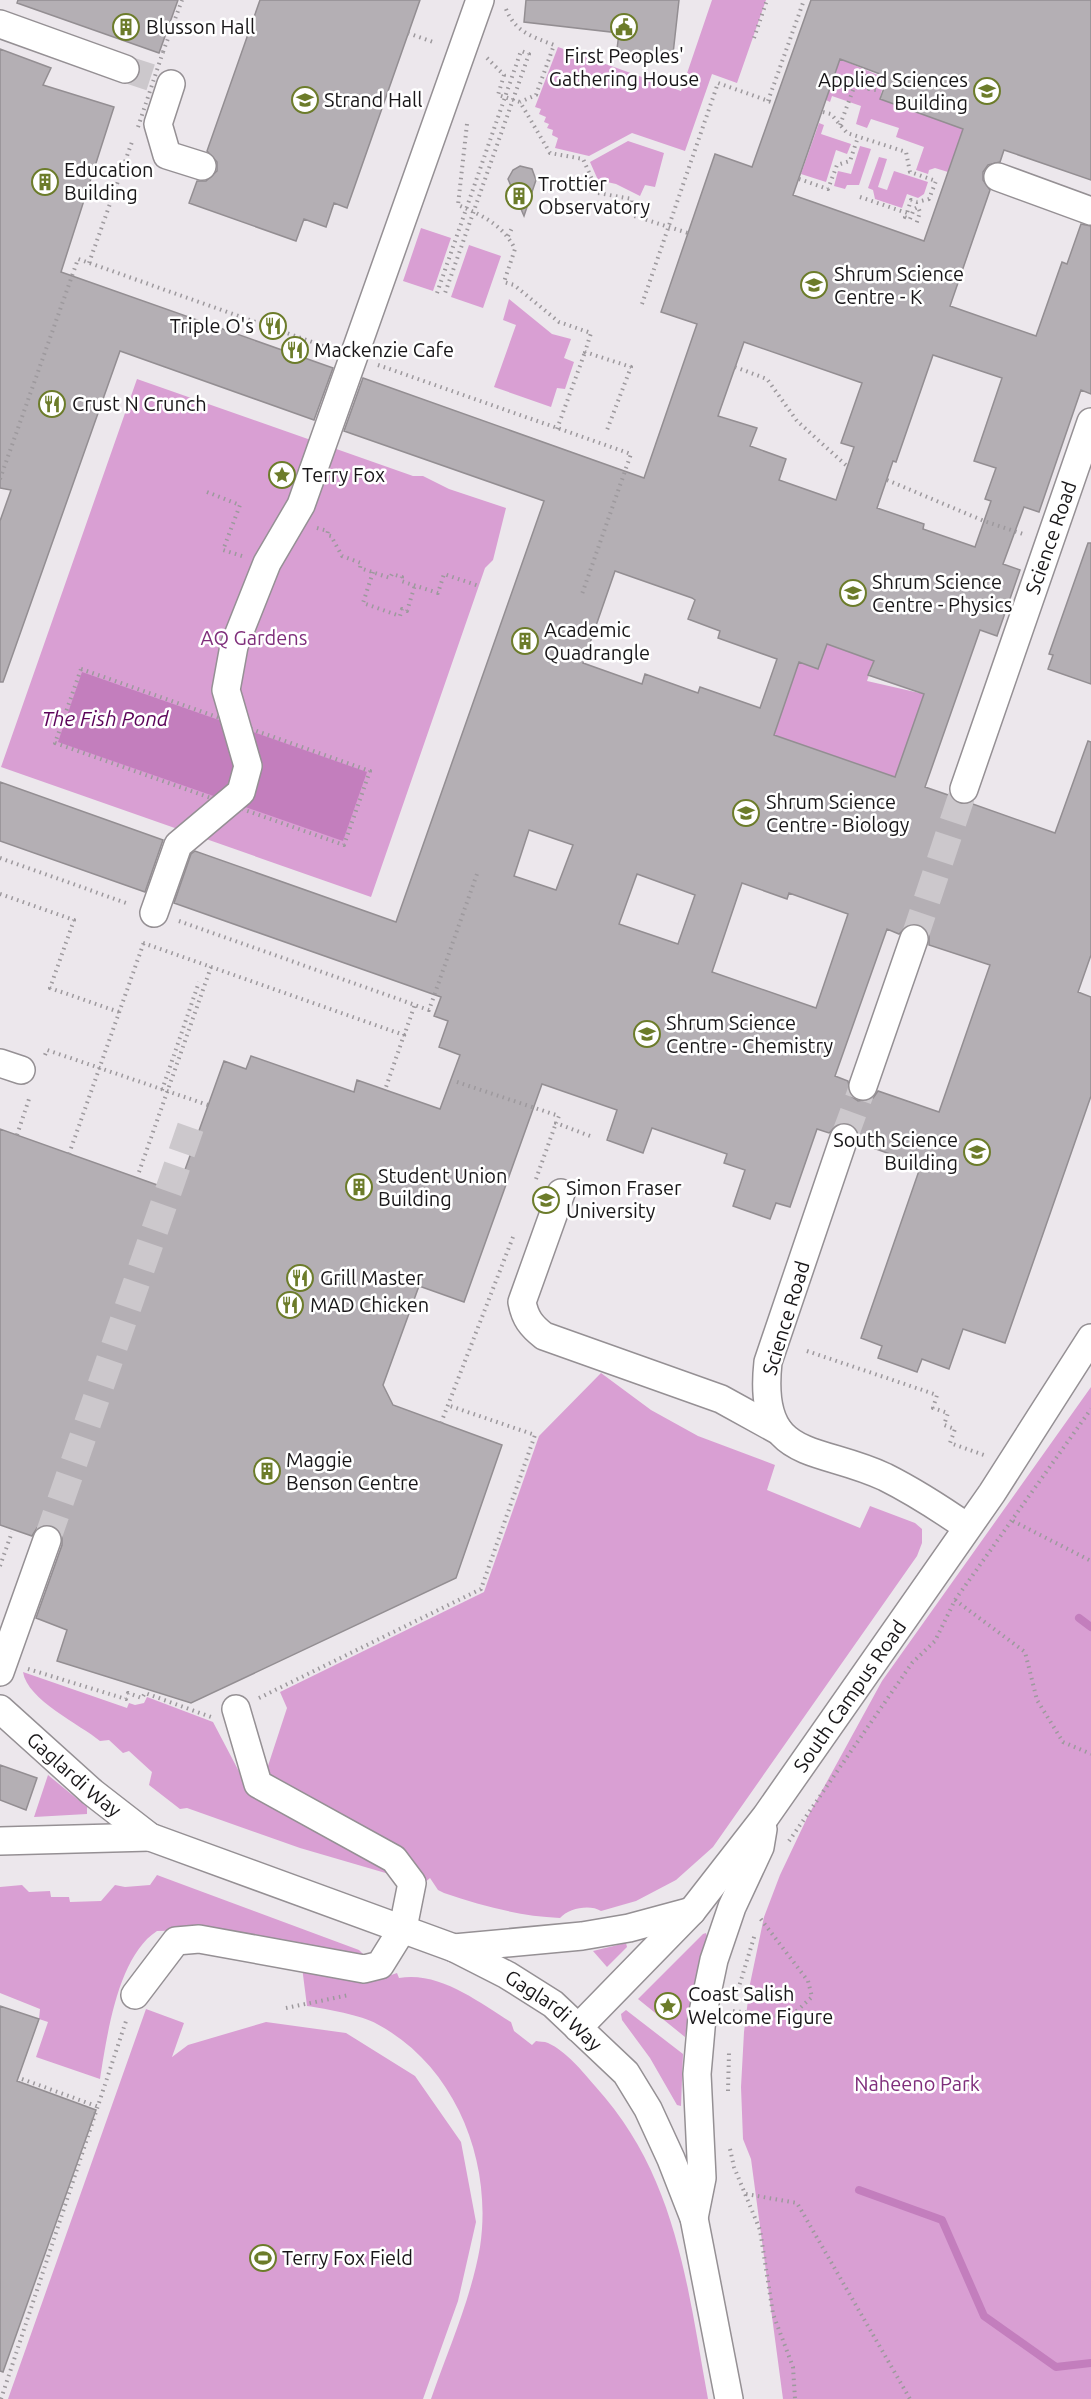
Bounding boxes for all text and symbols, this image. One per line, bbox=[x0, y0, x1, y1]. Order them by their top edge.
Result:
building icon: Blusson Hall bbox=[111, 12, 141, 42]
public building icon: First Peoples' Gathering House bbox=[609, 12, 639, 42]
place label: Blusson Hall bbox=[146, 15, 255, 38]
place label: First Peoples' Gathering House bbox=[549, 44, 699, 90]
place label: Applied Sciences Building bbox=[818, 68, 968, 114]
school or university icon: Applied Sciences Building bbox=[972, 76, 1002, 106]
school or university icon: Strand Hall bbox=[290, 85, 320, 115]
place label: Strand Hall bbox=[324, 88, 423, 111]
place label: Education Building bbox=[64, 158, 154, 204]
building icon: Education Building bbox=[30, 167, 60, 197]
place label: Trottier Observatory bbox=[538, 172, 651, 218]
building icon: Trottier Observatory bbox=[504, 181, 534, 211]
place label: Shrum Science Centre - K bbox=[834, 262, 964, 308]
school or university icon: Shrum Science Centre - K bbox=[799, 270, 829, 300]
restaurant icon: Triple O's bbox=[258, 311, 288, 341]
place label: Triple O's bbox=[170, 314, 254, 337]
restaurant icon: Mackenzie Cafe bbox=[280, 335, 310, 365]
place label: Mackenzie Cafe bbox=[314, 338, 454, 361]
restaurant icon: Crust N Crunch bbox=[37, 389, 67, 419]
place label: Crust N Crunch bbox=[72, 392, 207, 415]
place icon: Terry Fox bbox=[267, 460, 297, 490]
place label: Terry Fox bbox=[302, 463, 385, 486]
street label: Science Road bbox=[1020, 478, 1081, 597]
place label: Shrum Science Centre - Physics bbox=[872, 570, 1012, 616]
school or university icon: Shrum Science Centre - Physics bbox=[838, 578, 868, 608]
place label: Academic Quadrangle bbox=[544, 618, 650, 664]
park label: AQ Gardens bbox=[201, 626, 307, 649]
building icon: Academic Quadrangle bbox=[510, 626, 540, 656]
water label: The Fish Pond bbox=[41, 706, 170, 730]
place label: Shrum Science Centre - Biology bbox=[766, 790, 910, 836]
school or university icon: Shrum Science Centre - Biology bbox=[731, 798, 761, 828]
place label: Shrum Science Centre - Chemistry bbox=[666, 1011, 833, 1057]
school or university icon: Shrum Science Centre - Chemistry bbox=[632, 1019, 662, 1049]
place label: South Science Building bbox=[833, 1128, 958, 1174]
school or university icon: South Science Building bbox=[962, 1137, 992, 1167]
place label: Student Union Building bbox=[378, 1164, 507, 1210]
building icon: Student Union Building bbox=[344, 1172, 374, 1202]
place label: Simon Fraser University bbox=[566, 1176, 682, 1222]
school or university icon: Simon Fraser University bbox=[531, 1185, 561, 1215]
street label: Science Road bbox=[757, 1258, 814, 1378]
restaurant icon: Grill Master bbox=[285, 1263, 315, 1293]
place label: Grill Master bbox=[320, 1266, 424, 1289]
restaurant icon: MAD Chicken bbox=[275, 1290, 305, 1320]
place label: MAD Chicken bbox=[310, 1293, 429, 1316]
place label: Maggie Benson Centre bbox=[286, 1448, 419, 1494]
building icon: Maggie Benson Centre bbox=[252, 1456, 282, 1486]
street label: South Campus Road bbox=[788, 1616, 910, 1776]
street label: Gaglardi Way bbox=[23, 1727, 126, 1822]
street label: Gaglardi Way bbox=[501, 1965, 607, 2055]
place label: Coast Salish Welcome Figure bbox=[688, 1982, 833, 2028]
place icon: Coast Salish Welcome Figure bbox=[653, 1991, 683, 2021]
park label: Naheeno Park bbox=[854, 2072, 980, 2095]
sports icon: Terry Fox Field bbox=[248, 2243, 278, 2273]
place label: Terry Fox Field bbox=[282, 2246, 413, 2269]

